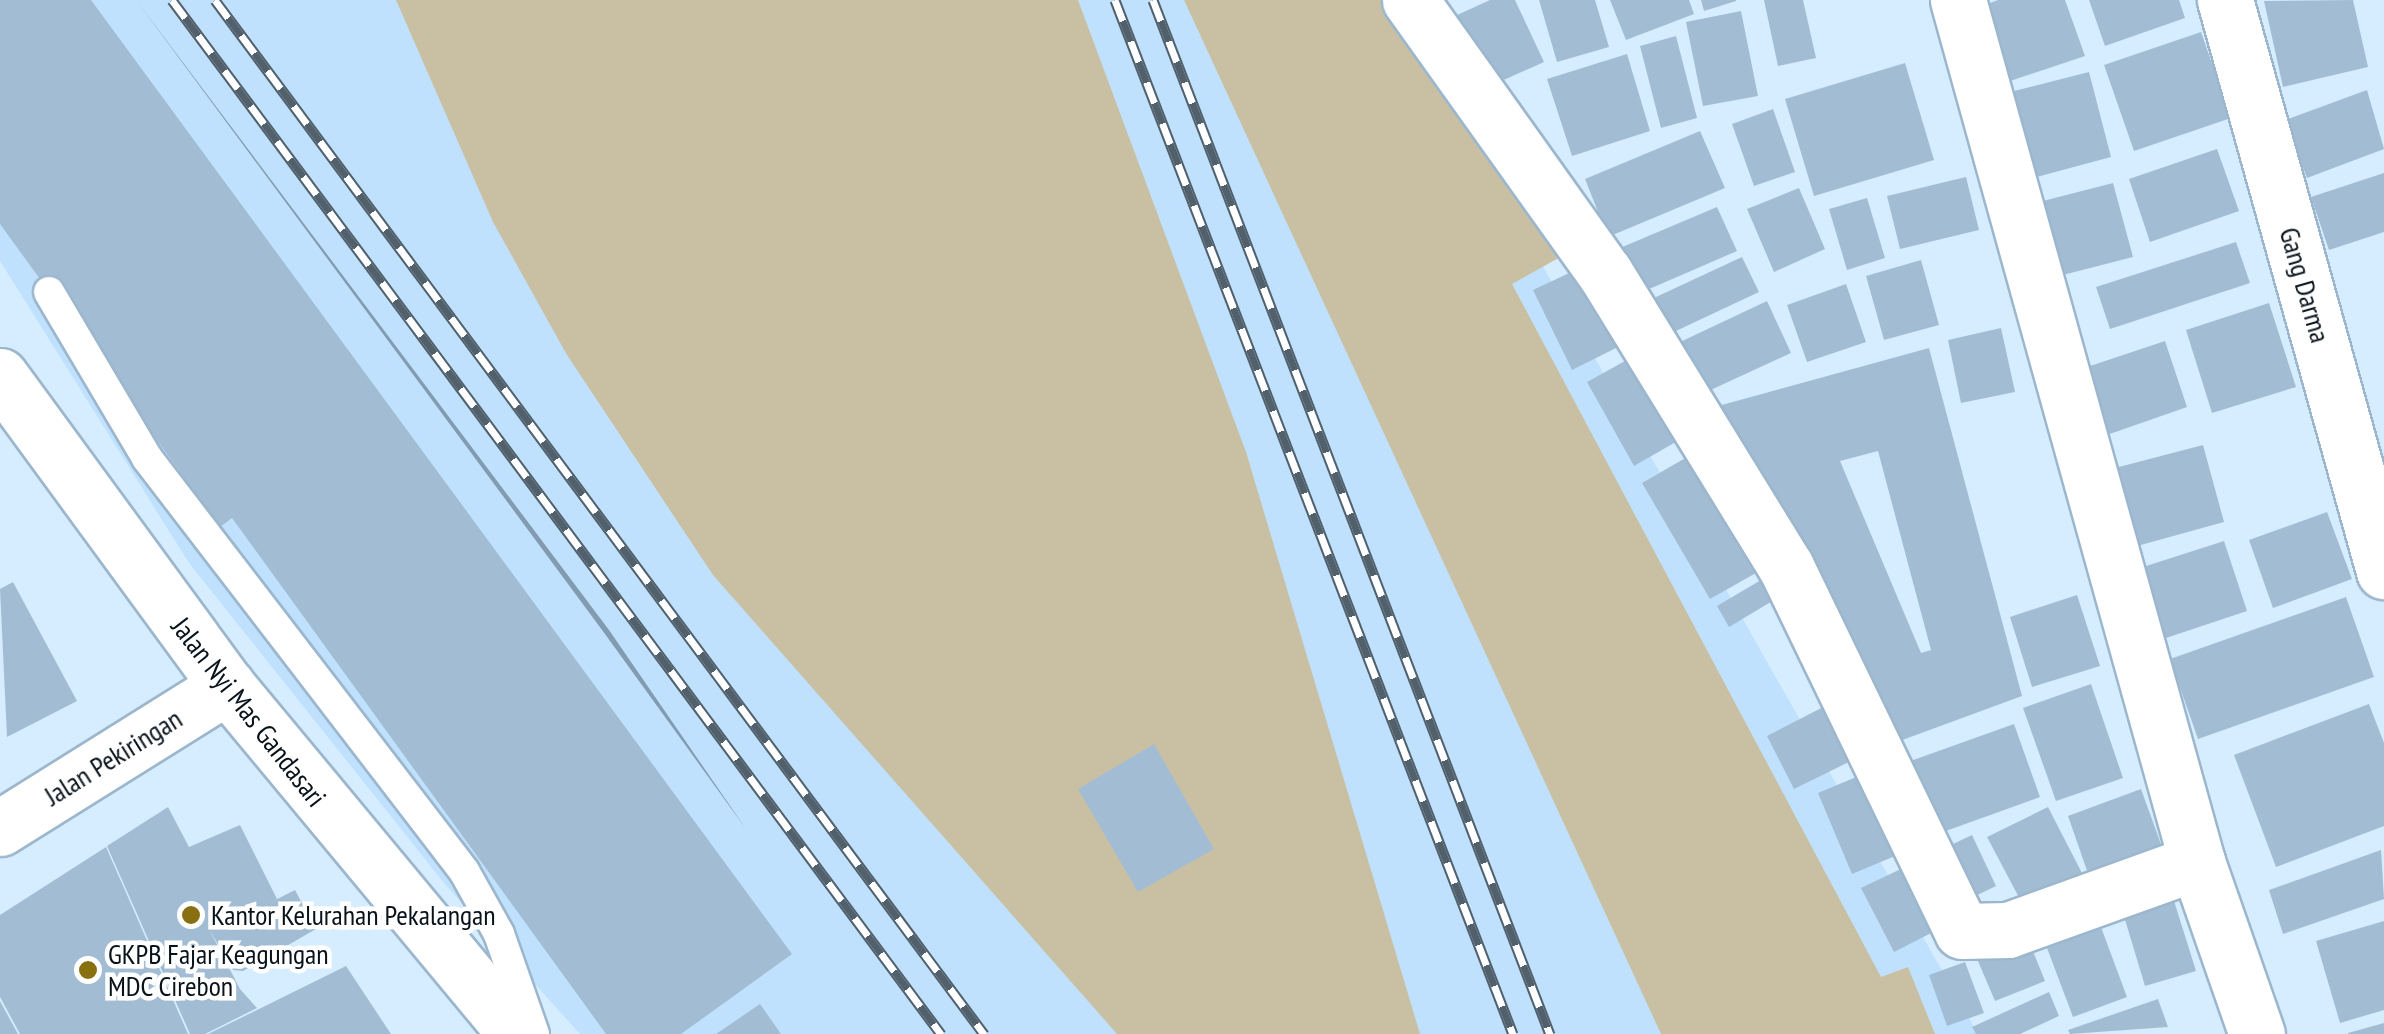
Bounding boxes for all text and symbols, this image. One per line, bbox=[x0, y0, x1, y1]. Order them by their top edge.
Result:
street label: Gang Darma bbox=[2273, 224, 2337, 346]
street label: Jalan Nyi Mas Gandasari bbox=[165, 611, 333, 813]
street label: Jalan Pekiringan bbox=[38, 701, 188, 813]
place label: Kantor Kelurahan Pekalangan bbox=[211, 898, 496, 932]
marker: Kantor Kelurahan Pekalangan bbox=[180, 904, 202, 926]
place label: GKPB Fajar Keagungan MDC Cirebon bbox=[108, 937, 329, 1003]
marker: GKPB Fajar Keagungan MDC Cirebon bbox=[77, 959, 99, 981]

